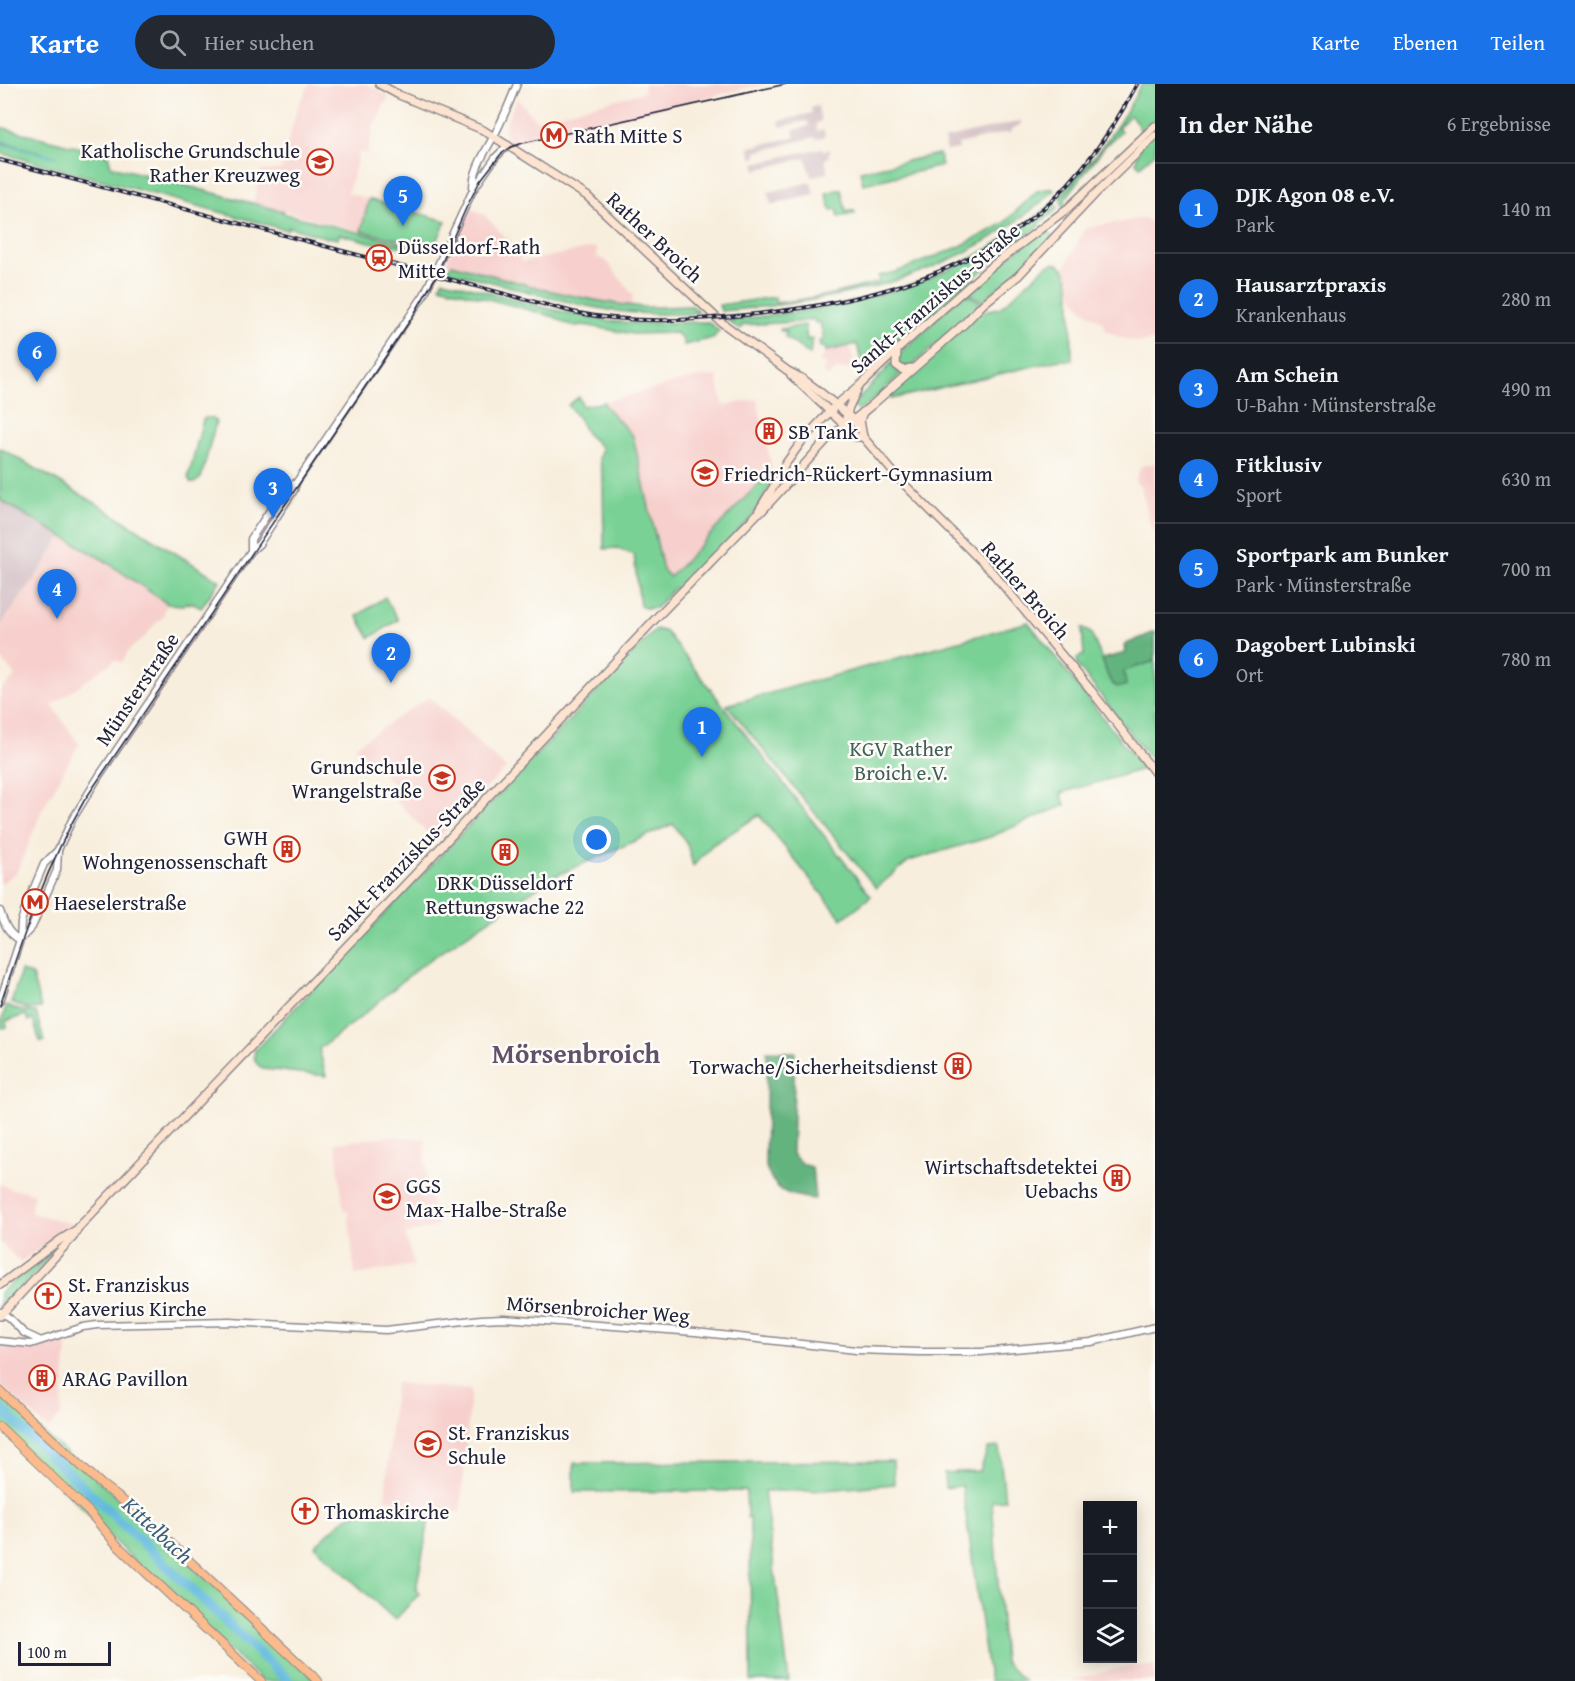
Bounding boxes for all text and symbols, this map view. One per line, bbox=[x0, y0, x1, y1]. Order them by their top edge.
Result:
search box bbox=[135, 15, 555, 69]
text: Karte bbox=[30, 22, 99, 63]
icon: search bbox=[156, 26, 189, 59]
text: Hier suchen bbox=[204, 26, 314, 58]
text: Karte bbox=[1312, 27, 1360, 58]
text: Ebenen bbox=[1393, 27, 1458, 58]
text: Teilen bbox=[1491, 27, 1545, 58]
text: In der Nähe bbox=[1179, 104, 1313, 143]
text: 6 Ergebnisse bbox=[1447, 109, 1551, 138]
metro station icon: Rath Mitte S bbox=[539, 120, 569, 150]
place label: Rath Mitte S bbox=[574, 120, 683, 151]
place label: Katholische Grundschule Rather Kreuzweg bbox=[81, 135, 301, 190]
school or university icon: Katholische Grundschule Rather Kreuzweg bbox=[305, 147, 335, 177]
pin: 5 bbox=[384, 176, 422, 226]
text: DJK Agon 08 e.V. bbox=[1236, 178, 1395, 210]
street label: Rather Broich bbox=[600, 184, 710, 290]
text: 1 bbox=[1193, 194, 1204, 223]
text: 140 m bbox=[1501, 194, 1551, 223]
text: Park bbox=[1236, 210, 1275, 239]
street label: Sankt-Franziskus-Straße bbox=[843, 215, 1027, 381]
place label: Düsseldorf-Rath Mitte bbox=[398, 231, 540, 286]
station icon: Düsseldorf-Rath Mitte bbox=[364, 243, 394, 273]
text: Hausarztpraxis bbox=[1236, 268, 1386, 300]
text: 2 bbox=[1193, 284, 1204, 313]
text: 280 m bbox=[1501, 284, 1551, 313]
text: Krankenhaus bbox=[1236, 300, 1346, 329]
pin: 6 bbox=[18, 332, 57, 382]
text: Am Schein bbox=[1236, 358, 1339, 390]
text: 3 bbox=[1193, 374, 1204, 403]
text: 490 m bbox=[1501, 374, 1551, 403]
text: U-Bahn · Münsterstraße bbox=[1236, 390, 1436, 419]
building icon: SB Tank bbox=[754, 416, 784, 446]
place label: SB Tank bbox=[788, 416, 858, 447]
text: Fitklusiv bbox=[1236, 448, 1322, 480]
school or university icon: Friedrich-Rückert-Gymnasium bbox=[690, 458, 720, 488]
place label: Friedrich-Rückert-Gymnasium bbox=[724, 458, 993, 489]
text: 4 bbox=[1193, 464, 1204, 493]
text: 630 m bbox=[1501, 464, 1551, 493]
pin: 3 bbox=[254, 468, 292, 518]
text: Sport bbox=[1236, 480, 1282, 509]
street label: Rather Broich bbox=[974, 534, 1078, 646]
text: Sportpark am Bunker bbox=[1236, 538, 1449, 570]
text: 5 bbox=[1193, 554, 1204, 583]
text: 700 m bbox=[1501, 554, 1551, 583]
pin: 4 bbox=[38, 570, 76, 619]
text: Park · Münsterstraße bbox=[1236, 570, 1411, 599]
street label: Münsterstraße bbox=[88, 626, 187, 752]
text: Dagobert Lubinski bbox=[1236, 628, 1416, 660]
pin: 2 bbox=[372, 634, 410, 683]
text: 6 bbox=[1193, 644, 1204, 673]
text: 780 m bbox=[1501, 644, 1551, 673]
text: Ort bbox=[1236, 660, 1263, 689]
pin: 1 bbox=[682, 708, 722, 757]
park label: KGV Rather Broich e.V. bbox=[850, 733, 953, 788]
place label: Grundschule Wrangelstraße bbox=[291, 751, 422, 806]
school or university icon: Grundschule Wrangelstraße bbox=[427, 763, 457, 793]
street label: Sankt-Franziskus-Straße bbox=[320, 770, 493, 948]
place label: GWH Wohngenossenschaft bbox=[82, 822, 269, 877]
your location bbox=[582, 825, 611, 854]
building icon: GWH Wohngenossenschaft bbox=[272, 834, 302, 864]
building icon: DRK Düsseldorf Rettungswache 22 bbox=[490, 837, 520, 867]
place label: DRK Düsseldorf Rettungswache 22 bbox=[426, 867, 584, 922]
metro station icon: Haeselerstraße bbox=[20, 887, 50, 917]
place label: Haeselerstraße bbox=[54, 887, 187, 918]
district label: Mörsenbroich bbox=[492, 1033, 660, 1073]
place label: Torwache/Sicherheitsdienst bbox=[689, 1051, 939, 1082]
building icon: Torwache/Sicherheitsdienst bbox=[943, 1051, 973, 1081]
place label: Wirtschaftsdetektei Uebachs bbox=[924, 1151, 1098, 1206]
building icon: Wirtschaftsdetektei Uebachs bbox=[1102, 1163, 1132, 1193]
place label: GGS Max-Halbe-Straße bbox=[406, 1170, 567, 1225]
school or university icon: GGS Max-Halbe-Straße bbox=[372, 1182, 402, 1212]
place label: St. Franziskus Xaverius Kirche bbox=[68, 1269, 207, 1324]
church icon: St. Franziskus Xaverius Kirche bbox=[33, 1281, 63, 1311]
street label: Mörsenbroicher Weg bbox=[505, 1287, 691, 1331]
building icon: ARAG Pavillon bbox=[27, 1363, 57, 1393]
place label: ARAG Pavillon bbox=[62, 1363, 188, 1394]
place label: St. Franziskus Schule bbox=[448, 1417, 570, 1472]
school or university icon: St. Franziskus Schule bbox=[413, 1429, 443, 1459]
water label: Kittelbach bbox=[115, 1488, 200, 1571]
church icon: Thomaskirche bbox=[290, 1496, 320, 1526]
place label: Thomaskirche bbox=[324, 1496, 449, 1527]
map controls bbox=[1083, 1501, 1137, 1663]
button: + bbox=[1083, 1501, 1137, 1555]
button: − bbox=[1083, 1555, 1137, 1609]
button: layers bbox=[1083, 1609, 1137, 1663]
scale bar bbox=[18, 1639, 111, 1666]
text: 100 m bbox=[27, 1640, 67, 1664]

